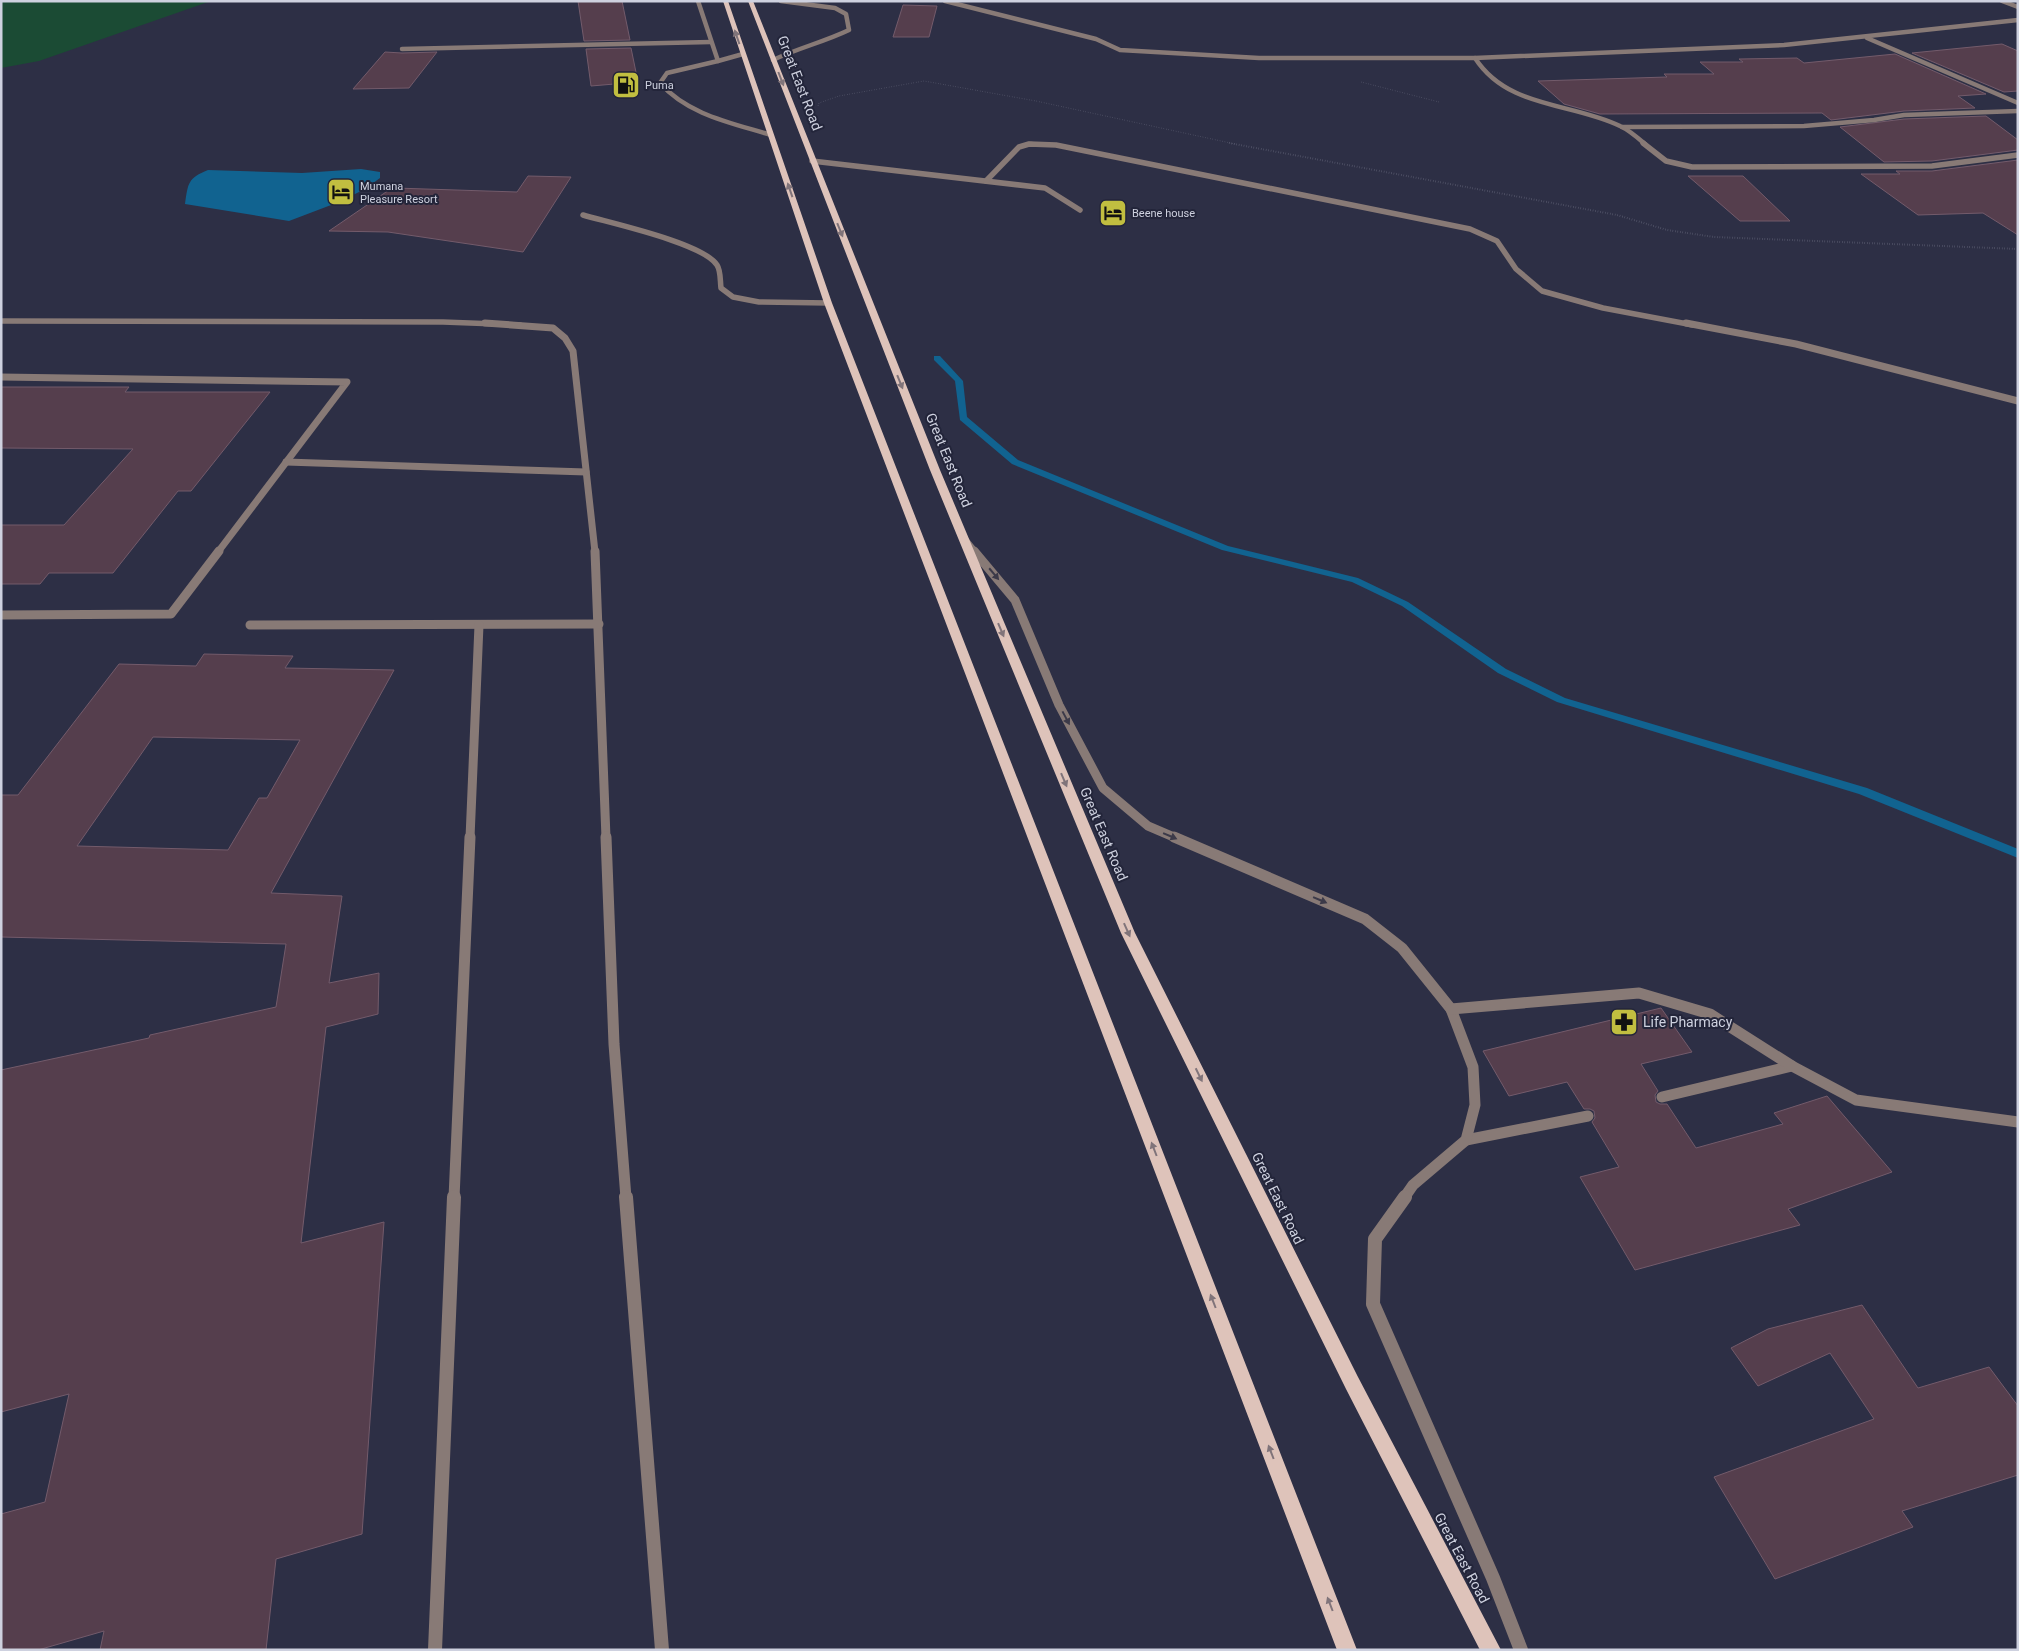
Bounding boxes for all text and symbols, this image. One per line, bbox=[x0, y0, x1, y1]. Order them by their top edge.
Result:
one-way arrow bbox=[733, 29, 740, 44]
street label: Great East Road bbox=[775, 33, 825, 133]
fuel station icon: Puma bbox=[611, 70, 641, 100]
one-way arrow bbox=[777, 72, 785, 86]
place label: Puma bbox=[645, 79, 674, 92]
hotel icon: Mumana Pleasure Resort bbox=[326, 177, 356, 207]
place label: Mumana Pleasure Resort bbox=[360, 180, 438, 206]
one-way arrow bbox=[786, 183, 793, 198]
hotel icon: Beene house bbox=[1098, 198, 1128, 228]
place label: Beene house bbox=[1132, 207, 1195, 220]
one-way arrow bbox=[837, 223, 844, 238]
one-way arrow bbox=[897, 374, 904, 389]
street label: Great East Road bbox=[923, 411, 975, 509]
one-way arrow bbox=[988, 567, 999, 580]
one-way arrow bbox=[998, 623, 1006, 637]
one-way arrow bbox=[1062, 711, 1070, 725]
one-way arrow bbox=[1060, 773, 1068, 788]
street label: Great East Road bbox=[1077, 785, 1131, 883]
one-way arrow bbox=[1163, 832, 1178, 840]
one-way arrow bbox=[1313, 896, 1328, 904]
one-way arrow bbox=[1123, 923, 1131, 937]
pharmacy icon: Life Pharmacy bbox=[1609, 1007, 1639, 1037]
place label: Life Pharmacy bbox=[1643, 1014, 1733, 1030]
one-way arrow bbox=[1195, 1068, 1203, 1083]
one-way arrow bbox=[1150, 1142, 1158, 1156]
street label: Great East Road bbox=[1249, 1149, 1307, 1247]
one-way arrow bbox=[1209, 1293, 1217, 1308]
one-way arrow bbox=[1267, 1445, 1275, 1460]
street label: Great East Road bbox=[1431, 1510, 1493, 1606]
one-way arrow bbox=[1326, 1596, 1334, 1611]

